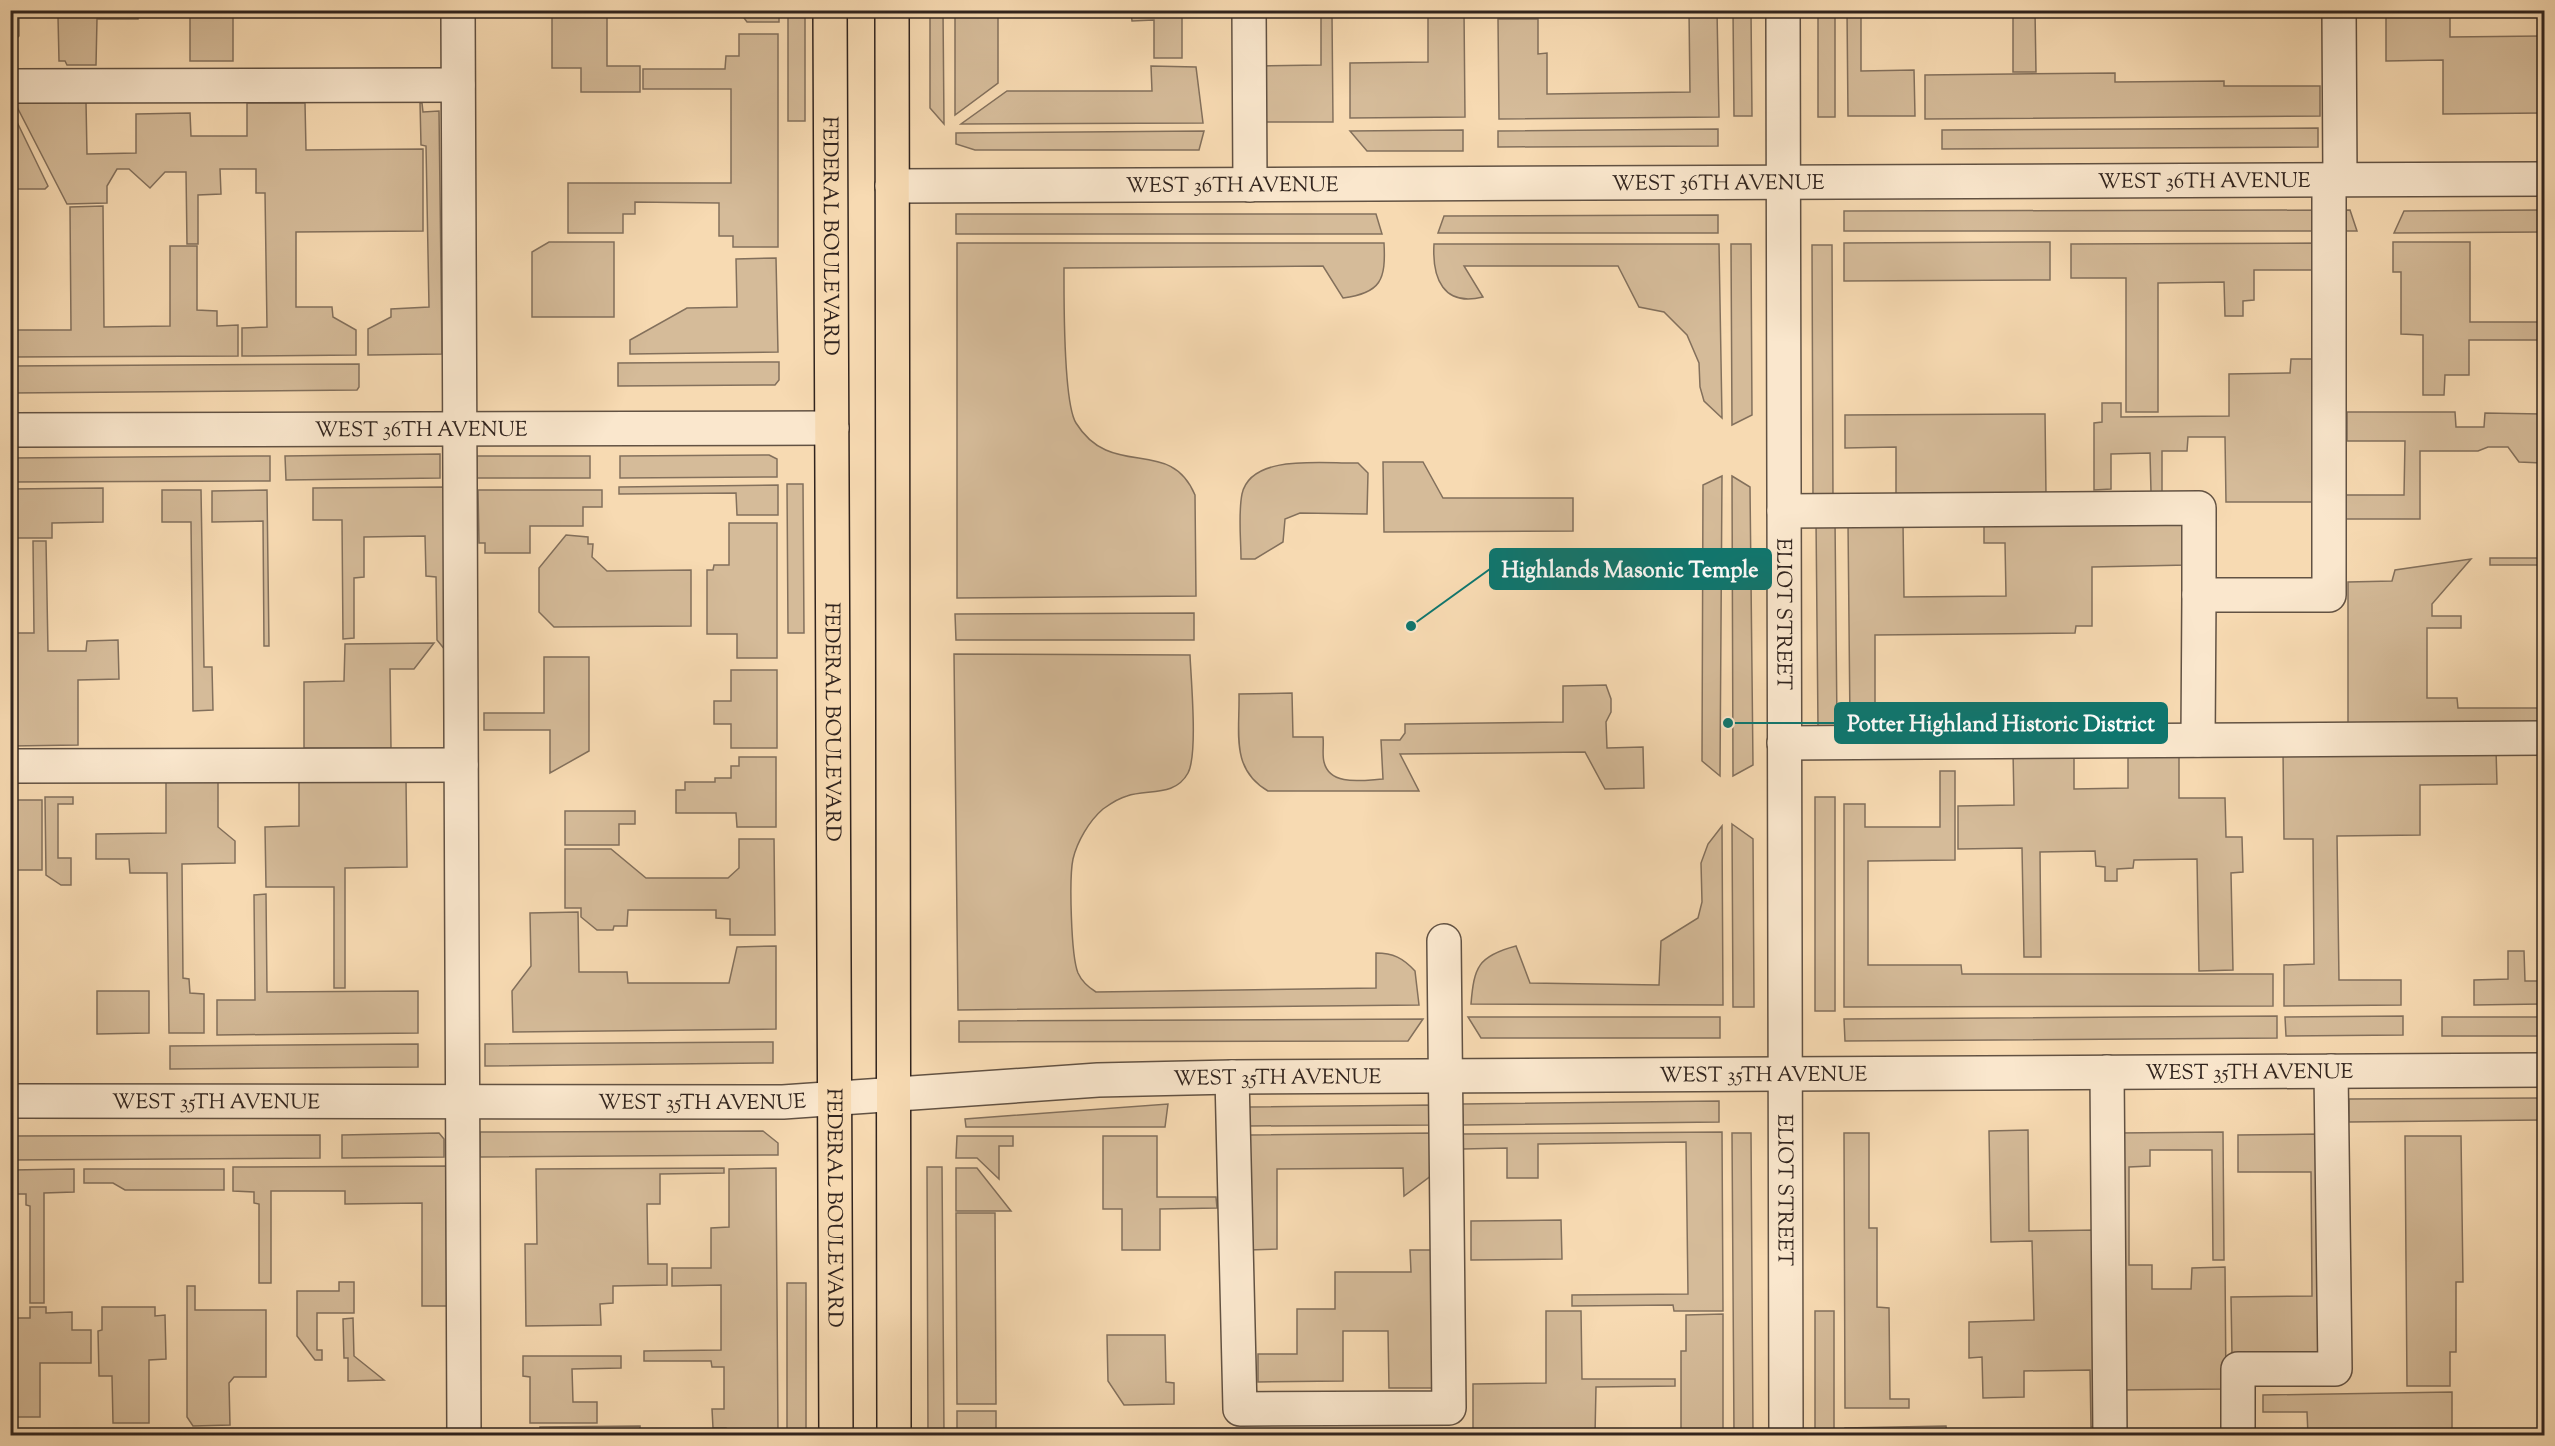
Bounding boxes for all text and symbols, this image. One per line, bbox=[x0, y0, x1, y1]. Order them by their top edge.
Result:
street label: FEDERAL BOULEVARD bbox=[813, 116, 844, 356]
street label: WEST 36TH AVENUE bbox=[2098, 167, 2311, 198]
street label: WEST 36TH AVENUE bbox=[1612, 169, 1825, 200]
street label: WEST 36TH AVENUE bbox=[1126, 171, 1339, 202]
street label: WEST 36TH AVENUE bbox=[315, 416, 528, 446]
street label: ELIOT STREET bbox=[1767, 538, 1797, 690]
callout: Highlands Masonic Temple bbox=[1490, 549, 1771, 589]
text: Highlands Masonic Temple bbox=[1502, 556, 1758, 588]
street label: FEDERAL BOULEVARD bbox=[815, 602, 846, 842]
callout: Potter Highland Historic District bbox=[1835, 703, 2167, 743]
text: Potter Highland Historic District bbox=[1847, 710, 2155, 742]
street label: WEST 35TH AVENUE bbox=[2145, 1058, 2353, 1089]
street label: WEST 35TH AVENUE bbox=[1659, 1061, 1867, 1092]
street label: WEST 35TH AVENUE bbox=[1173, 1063, 1381, 1095]
street label: WEST 35TH AVENUE bbox=[598, 1087, 807, 1119]
street label: WEST 35TH AVENUE bbox=[112, 1088, 320, 1118]
street label: FEDERAL BOULEVARD bbox=[818, 1088, 849, 1328]
street label: ELIOT STREET bbox=[1768, 1114, 1799, 1266]

